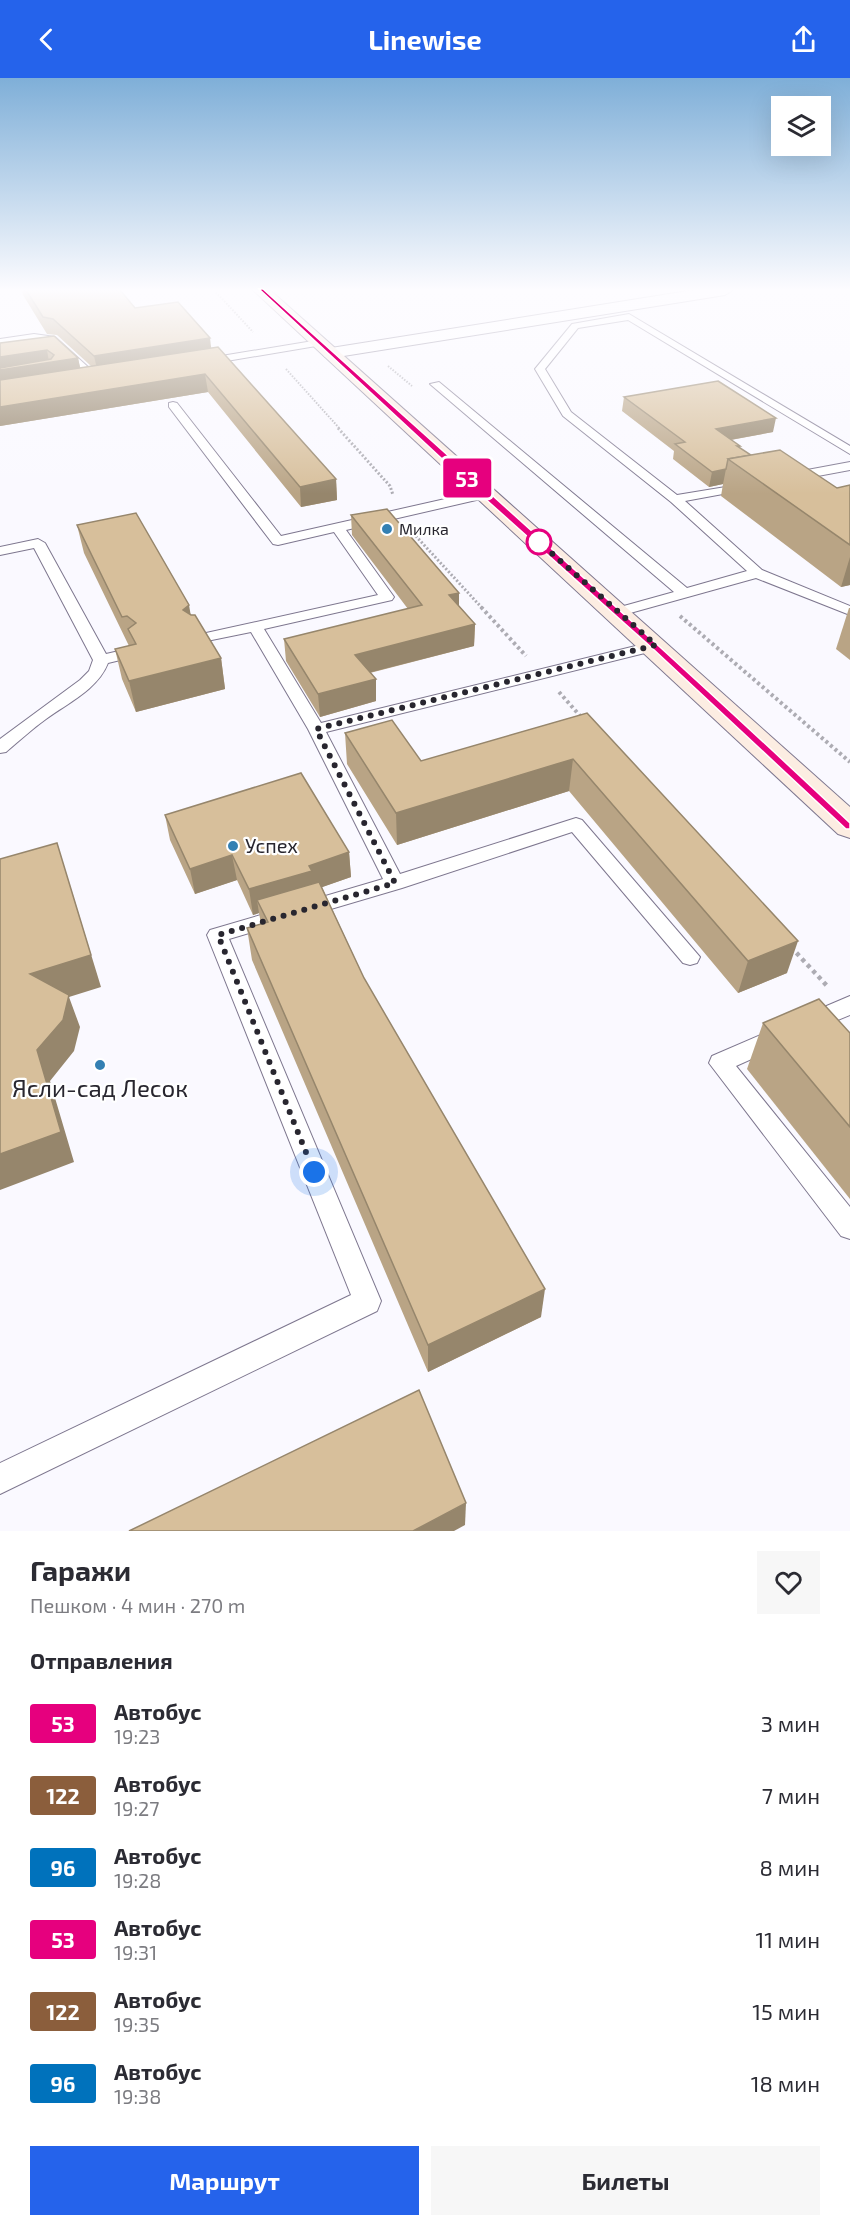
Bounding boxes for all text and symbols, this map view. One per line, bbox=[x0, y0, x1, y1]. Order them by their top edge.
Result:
icon: back bbox=[30, 23, 63, 56]
text: Linewise bbox=[368, 23, 482, 55]
icon: share bbox=[787, 23, 820, 56]
map controls bbox=[771, 96, 831, 156]
button: layers bbox=[771, 96, 831, 156]
line badge: 53 bbox=[440, 458, 494, 498]
text: 53 bbox=[455, 466, 479, 491]
place label: Милка bbox=[399, 519, 449, 538]
marker: Милка bbox=[380, 522, 394, 536]
unlabelled marker bbox=[526, 529, 552, 555]
place label: Успех bbox=[245, 833, 298, 857]
marker: Успех bbox=[226, 839, 240, 853]
marker: Ясли-сад Лесок bbox=[93, 1058, 107, 1072]
place label: Ясли-сад Лесок bbox=[12, 1073, 188, 1102]
your location bbox=[299, 1157, 329, 1187]
button: heart bbox=[757, 1551, 820, 1614]
text: Гаражи bbox=[30, 1553, 131, 1587]
text: Пешком · 4 мин · 270 m bbox=[30, 1593, 245, 1617]
text: Отправления bbox=[30, 1647, 173, 1673]
text: Автобус bbox=[114, 1698, 202, 1724]
text: 3 мин bbox=[761, 1710, 820, 1736]
text: 53 bbox=[51, 1711, 75, 1736]
text: 19:23 bbox=[114, 1724, 160, 1748]
text: Автобус bbox=[114, 1770, 202, 1796]
text: 7 мин bbox=[762, 1782, 820, 1808]
text: 122 bbox=[46, 1783, 80, 1808]
text: 19:27 bbox=[114, 1796, 160, 1820]
text: Автобус bbox=[114, 1842, 202, 1868]
text: 8 мин bbox=[760, 1854, 820, 1880]
text: 96 bbox=[51, 1855, 75, 1880]
text: 19:28 bbox=[114, 1868, 162, 1892]
text: Автобус bbox=[114, 1914, 202, 1940]
text: 11 мин bbox=[755, 1926, 820, 1952]
text: 53 bbox=[51, 1927, 75, 1952]
text: 19:31 bbox=[114, 1940, 157, 1964]
text: Автобус bbox=[114, 1986, 202, 2012]
text: 15 мин bbox=[752, 1998, 820, 2024]
text: 122 bbox=[46, 1999, 80, 2024]
text: 19:35 bbox=[114, 2012, 160, 2036]
text: Автобус bbox=[114, 2058, 202, 2084]
text: 18 мин bbox=[751, 2070, 820, 2096]
text: 96 bbox=[51, 2071, 75, 2096]
text: 19:38 bbox=[114, 2084, 161, 2108]
button: Маршрут bbox=[30, 2146, 419, 2215]
button: Билеты bbox=[431, 2146, 820, 2215]

